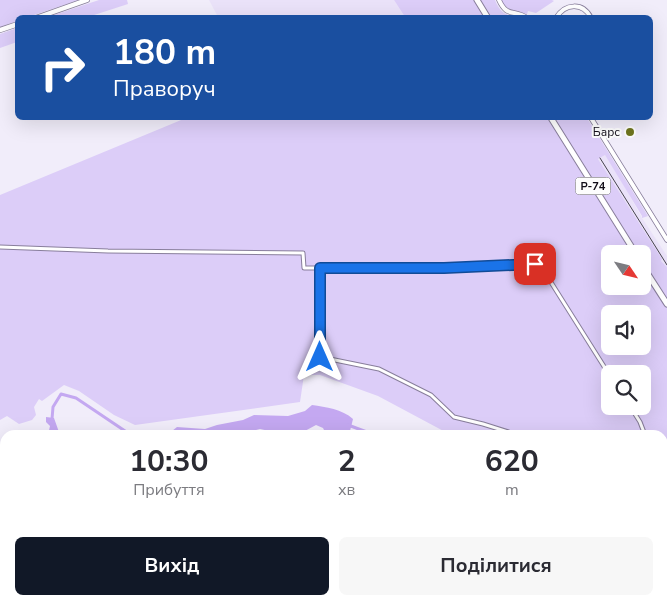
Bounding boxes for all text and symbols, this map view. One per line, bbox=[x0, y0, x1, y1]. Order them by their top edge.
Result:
text: 180 m bbox=[113, 29, 216, 76]
icon: right bbox=[30, 35, 95, 100]
text: Праворуч bbox=[113, 74, 216, 104]
place label: Барс bbox=[593, 124, 620, 140]
marker: Барс bbox=[624, 126, 636, 138]
road number: Р-74 bbox=[576, 178, 610, 195]
pin bbox=[514, 243, 556, 285]
north arrow bbox=[601, 245, 651, 295]
map controls bbox=[601, 245, 651, 415]
icon: arrive bbox=[521, 250, 549, 278]
button: sound bbox=[601, 305, 651, 355]
position arrow bbox=[293, 330, 345, 382]
button: search bbox=[601, 365, 651, 415]
text: 10:30 bbox=[129, 441, 209, 482]
text: 2 bbox=[338, 441, 356, 482]
text: 620 bbox=[485, 441, 539, 482]
text: Прибуття bbox=[133, 479, 205, 501]
text: хв bbox=[338, 479, 355, 501]
text: m bbox=[505, 479, 519, 501]
button: Вихід bbox=[15, 537, 329, 595]
button: Поділитися bbox=[339, 537, 653, 595]

